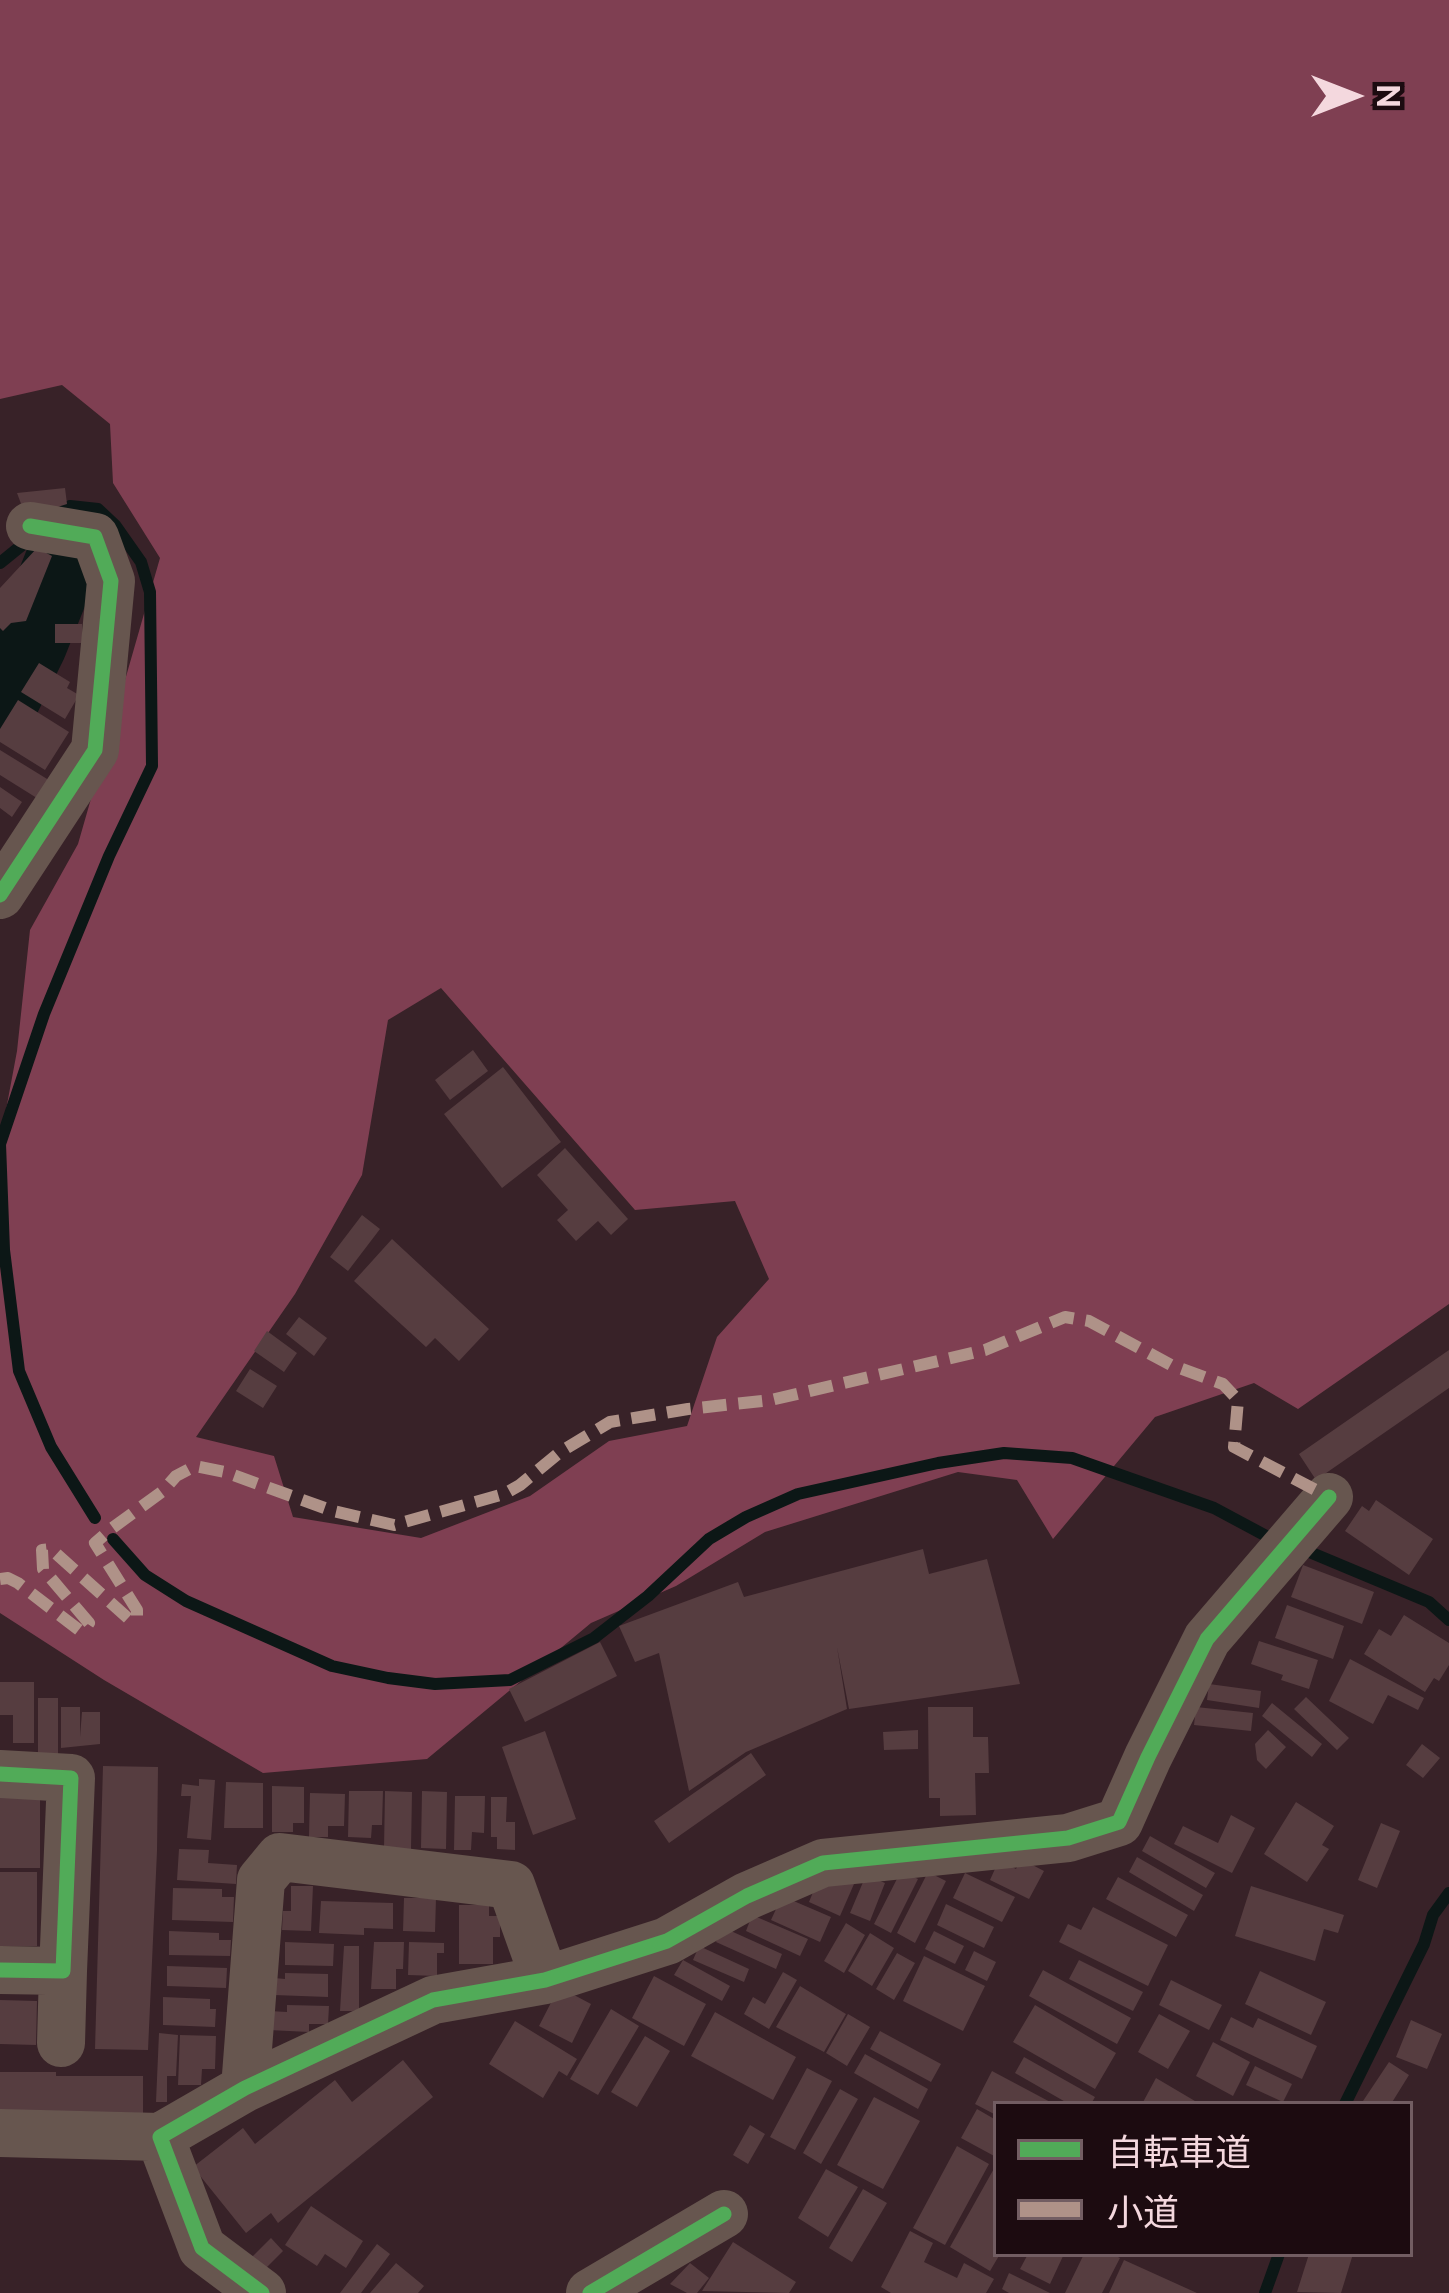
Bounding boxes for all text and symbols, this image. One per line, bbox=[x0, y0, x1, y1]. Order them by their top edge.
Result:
north arrow bbox=[1293, 36, 1413, 156]
text: N bbox=[1371, 84, 1408, 108]
legend bbox=[993, 2101, 1413, 2257]
text: 自転車道 bbox=[1107, 2131, 1251, 2172]
text: 小道 bbox=[1107, 2191, 1179, 2232]

